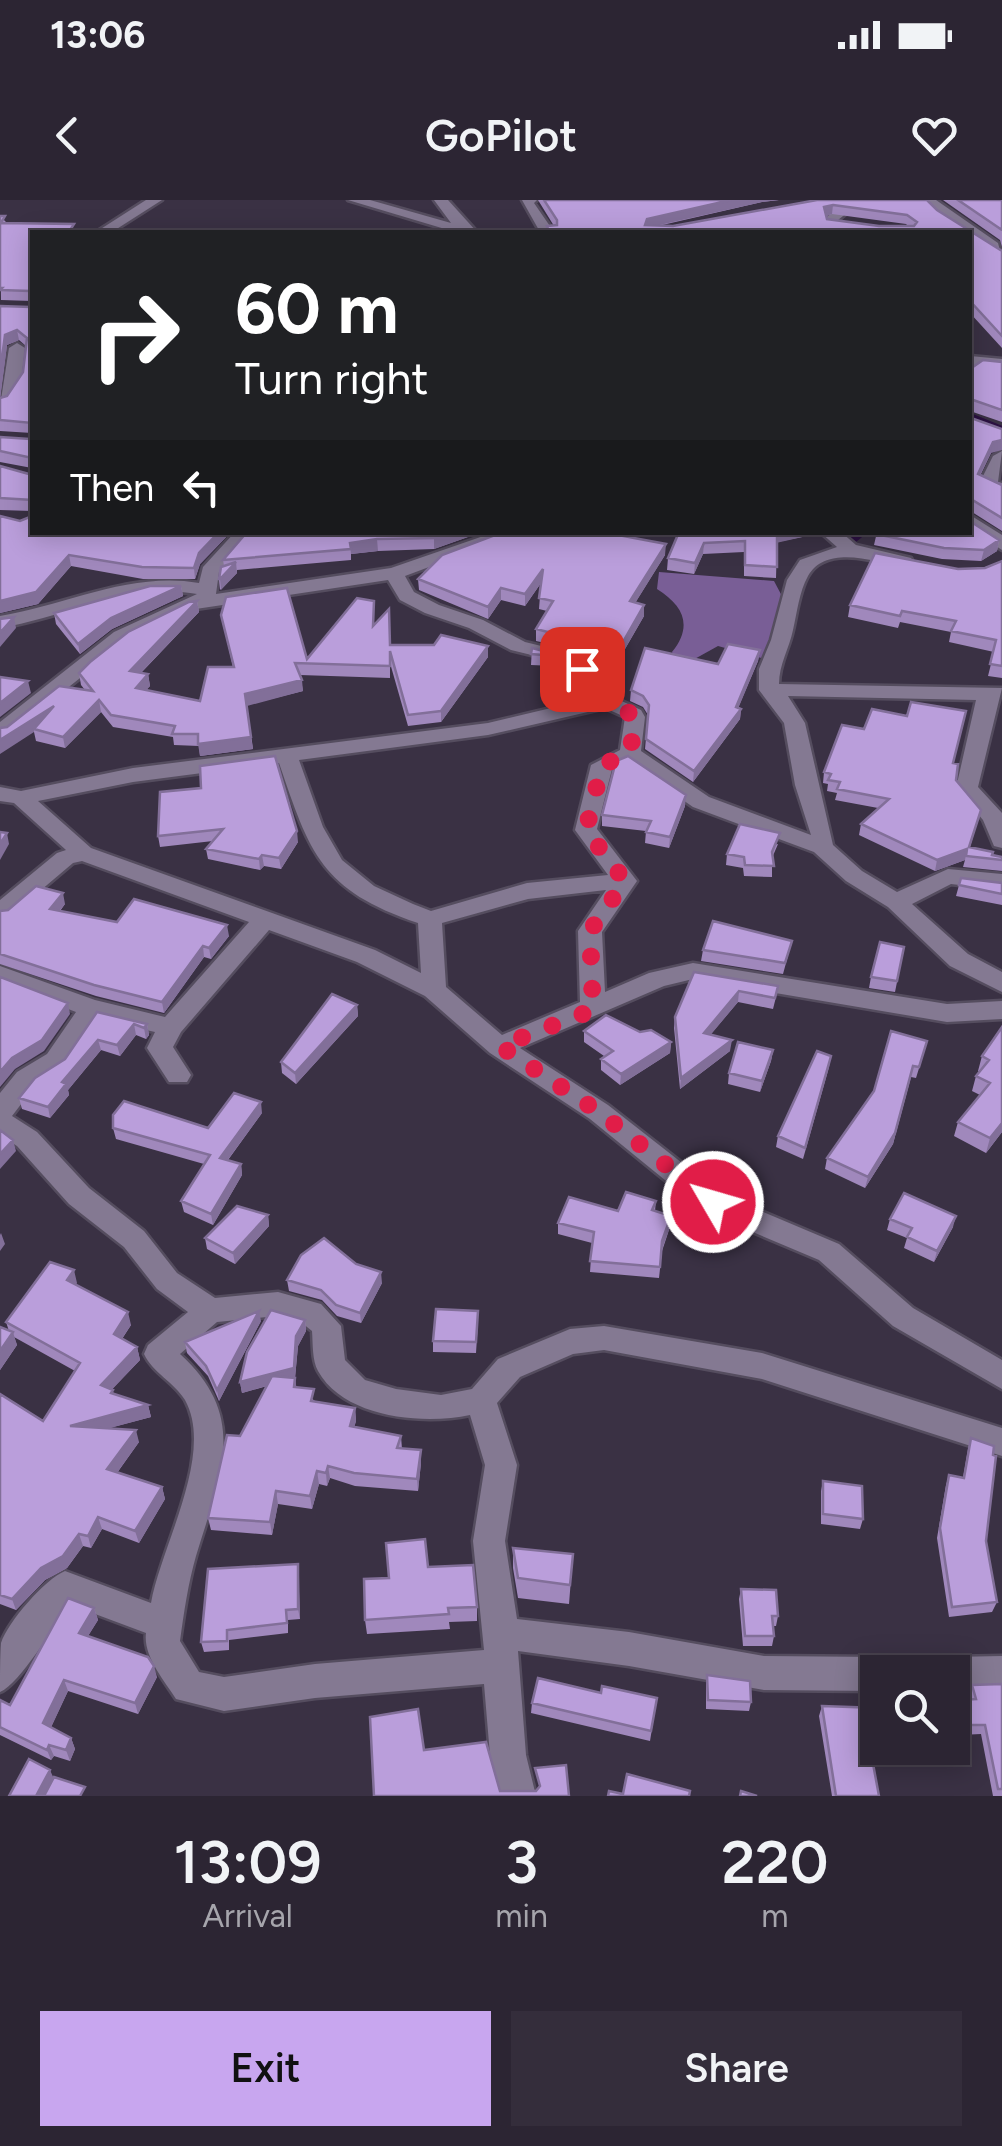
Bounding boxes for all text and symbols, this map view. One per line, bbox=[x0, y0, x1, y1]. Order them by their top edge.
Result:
text: 13:06 bbox=[50, 12, 145, 58]
icon: back bbox=[40, 108, 95, 163]
text: GoPilot bbox=[425, 108, 577, 162]
icon: heart bbox=[907, 108, 962, 163]
text: 60 m bbox=[235, 266, 399, 351]
icon: right bbox=[70, 270, 200, 400]
text: Turn right bbox=[235, 351, 428, 405]
icon: left bbox=[174, 460, 229, 515]
text: Then bbox=[70, 465, 154, 511]
pin bbox=[540, 627, 625, 712]
icon: arrive bbox=[555, 642, 610, 697]
position arrow bbox=[661, 1150, 765, 1254]
map controls bbox=[860, 1655, 970, 1765]
button: search bbox=[860, 1655, 970, 1765]
text: 13:09 bbox=[173, 1826, 322, 1898]
text: 3 bbox=[505, 1826, 538, 1898]
text: 220 bbox=[721, 1826, 828, 1898]
text: Arrival bbox=[202, 1897, 293, 1935]
text: min bbox=[495, 1897, 548, 1935]
text: m bbox=[761, 1897, 788, 1935]
button: Exit bbox=[40, 2011, 491, 2126]
button: Share bbox=[511, 2011, 962, 2126]

